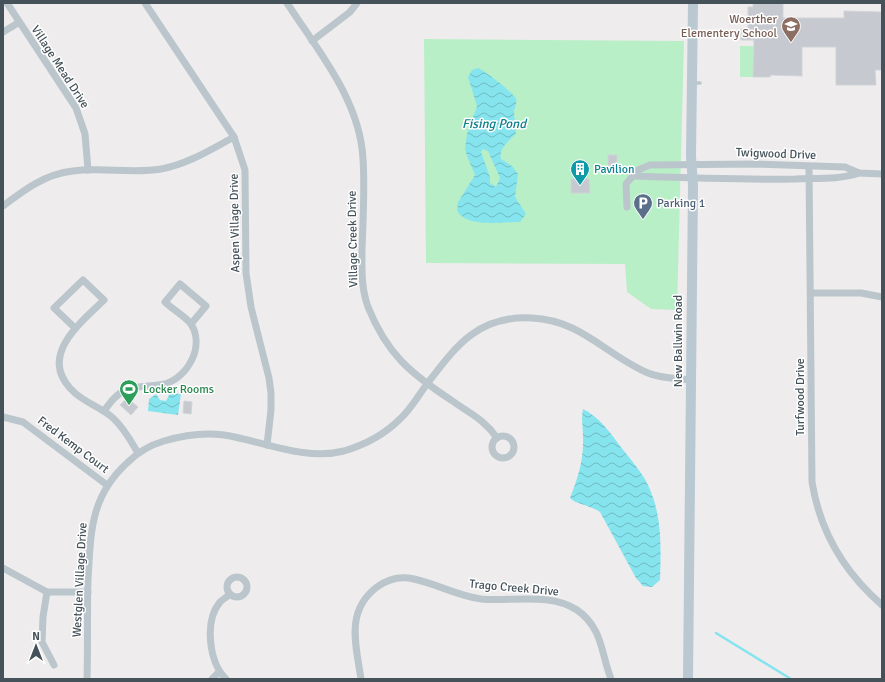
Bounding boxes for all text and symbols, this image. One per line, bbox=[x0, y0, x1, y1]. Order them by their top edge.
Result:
place label: Woerther Elementery School bbox=[681, 12, 778, 41]
school or university icon: Woerther Elementery School bbox=[780, 15, 802, 43]
street label: Village Mead Drive bbox=[28, 23, 92, 111]
water label: Fising Pond bbox=[462, 116, 528, 132]
street label: Twigwood Drive bbox=[736, 145, 816, 163]
building icon: Pavilion bbox=[569, 158, 591, 186]
place label: Pavilion bbox=[594, 162, 635, 177]
street label: Aspen Village Drive bbox=[227, 173, 243, 273]
street label: Village Creek Drive bbox=[345, 190, 361, 288]
parking icon: Parking 1 bbox=[632, 192, 654, 220]
place label: Parking 1 bbox=[657, 196, 705, 211]
street label: New Ballwin Road bbox=[671, 295, 686, 387]
street label: Turfwood Drive bbox=[793, 358, 808, 436]
sports icon: Locker Rooms bbox=[118, 378, 140, 406]
place label: Locker Rooms bbox=[143, 382, 214, 397]
street label: Fred Kemp Court bbox=[34, 413, 112, 477]
street label: Westglen Village Drive bbox=[70, 522, 90, 638]
street label: Trago Creek Drive bbox=[469, 577, 559, 599]
north arrow bbox=[16, 626, 56, 666]
text: N bbox=[32, 630, 40, 643]

